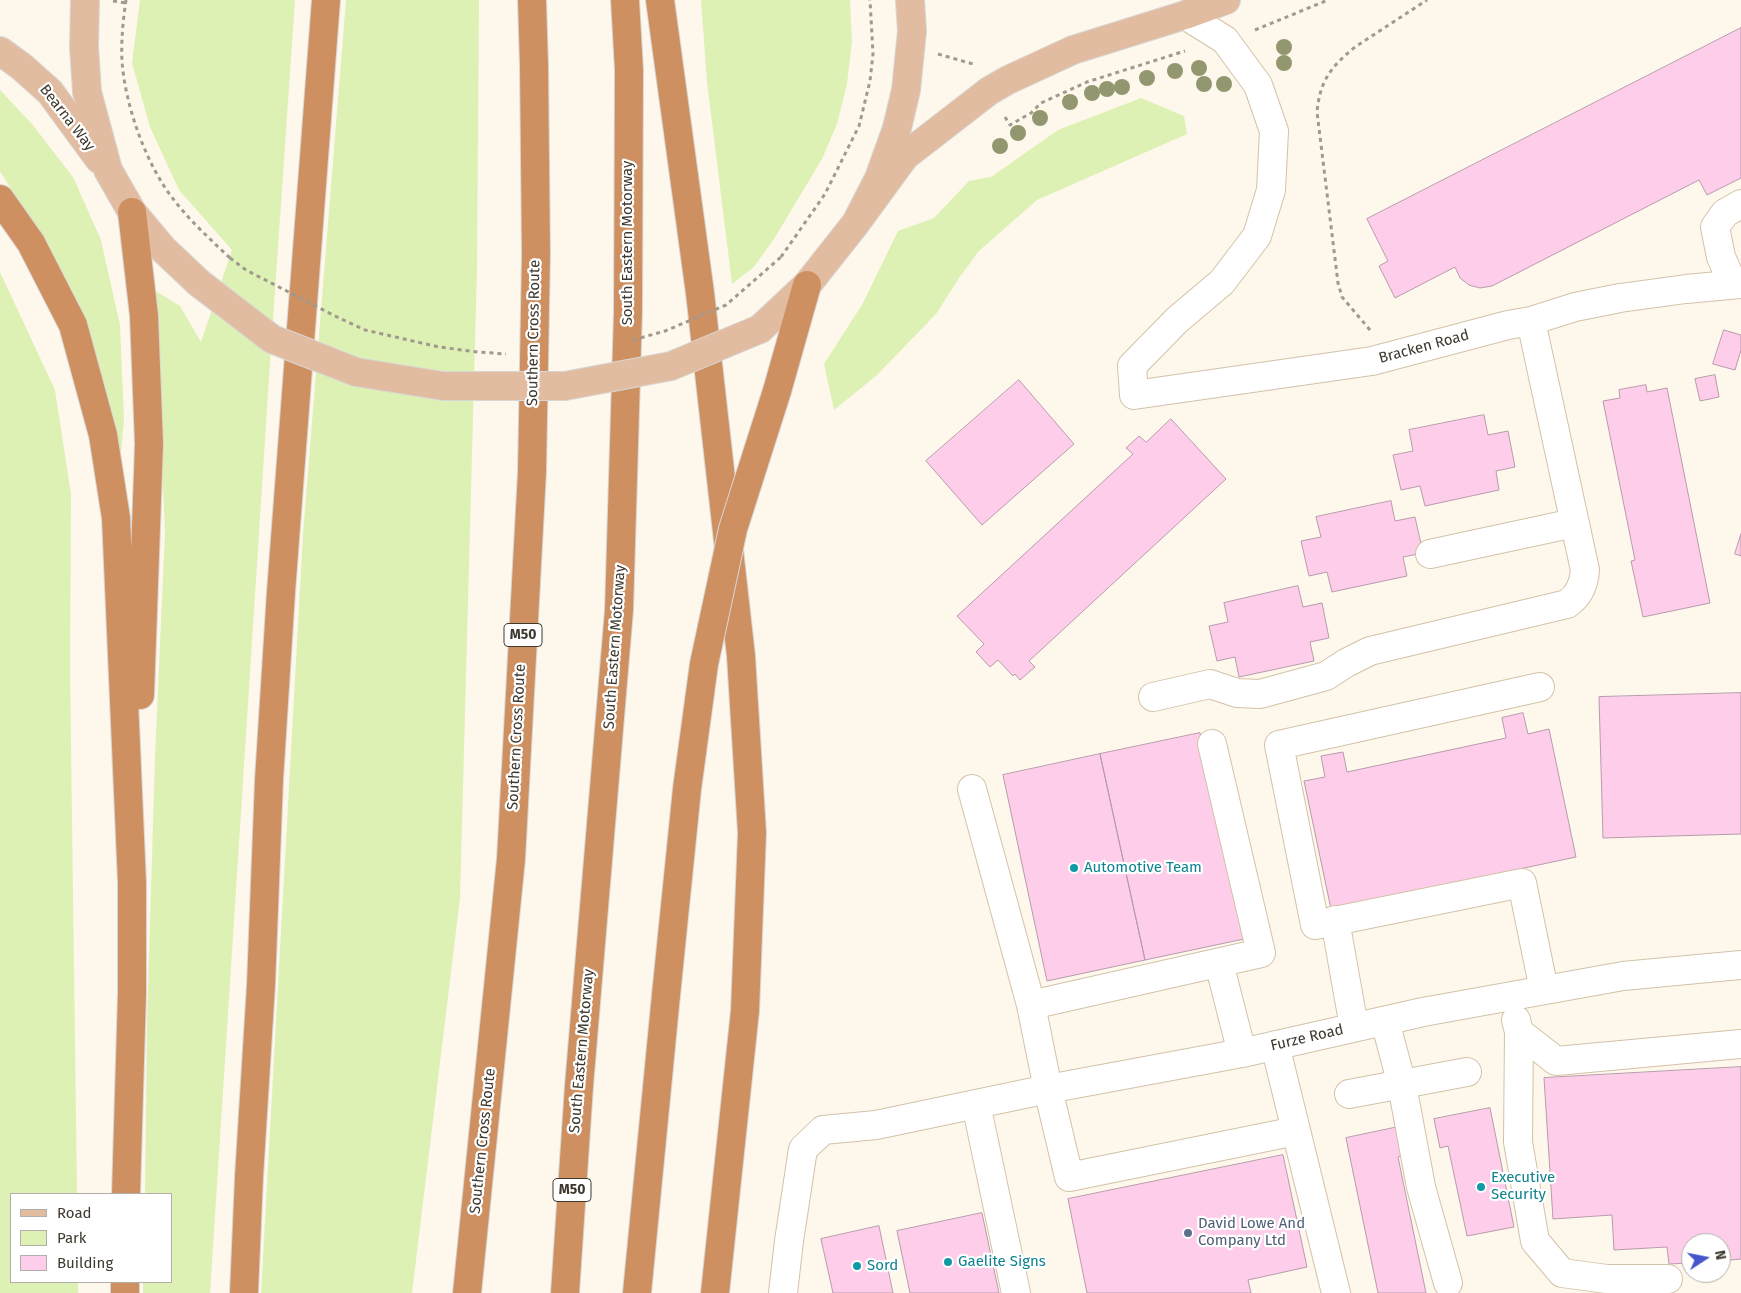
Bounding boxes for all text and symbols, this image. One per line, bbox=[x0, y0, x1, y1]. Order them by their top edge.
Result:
street label: Bearna Way bbox=[36, 81, 98, 155]
street label: South Eastern Motorway bbox=[619, 161, 637, 325]
street label: Southern Cross Route bbox=[524, 260, 544, 406]
street label: Bracken Road bbox=[1377, 326, 1471, 368]
street label: South Eastern Motorway bbox=[600, 564, 630, 730]
road number: M50 bbox=[504, 624, 542, 646]
street label: Southern Cross Route bbox=[504, 663, 530, 811]
place label: Automotive Team bbox=[1084, 859, 1202, 877]
marker: Automotive Team bbox=[1068, 862, 1080, 874]
street label: South Eastern Motorway bbox=[566, 968, 598, 1134]
street label: Furze Road bbox=[1269, 1021, 1345, 1055]
street label: Southern Cross Route bbox=[466, 1067, 500, 1215]
place label: Executive Security bbox=[1491, 1169, 1555, 1204]
road number: M50 bbox=[553, 1178, 591, 1202]
marker: Executive Security bbox=[1475, 1181, 1487, 1193]
legend bbox=[10, 1193, 172, 1283]
text: Road bbox=[57, 1204, 92, 1222]
place label: David Lowe And Company Ltd bbox=[1198, 1215, 1305, 1250]
marker: David Lowe And Company Ltd bbox=[1182, 1227, 1194, 1239]
text: Park bbox=[57, 1229, 87, 1247]
north arrow bbox=[1681, 1233, 1731, 1283]
text: N bbox=[1711, 1249, 1729, 1261]
place label: Gaelite Signs bbox=[958, 1253, 1046, 1271]
text: Building bbox=[57, 1254, 113, 1272]
marker: Gaelite Signs bbox=[942, 1256, 954, 1268]
place label: Sord bbox=[867, 1257, 898, 1275]
marker: Sord bbox=[851, 1260, 863, 1272]

